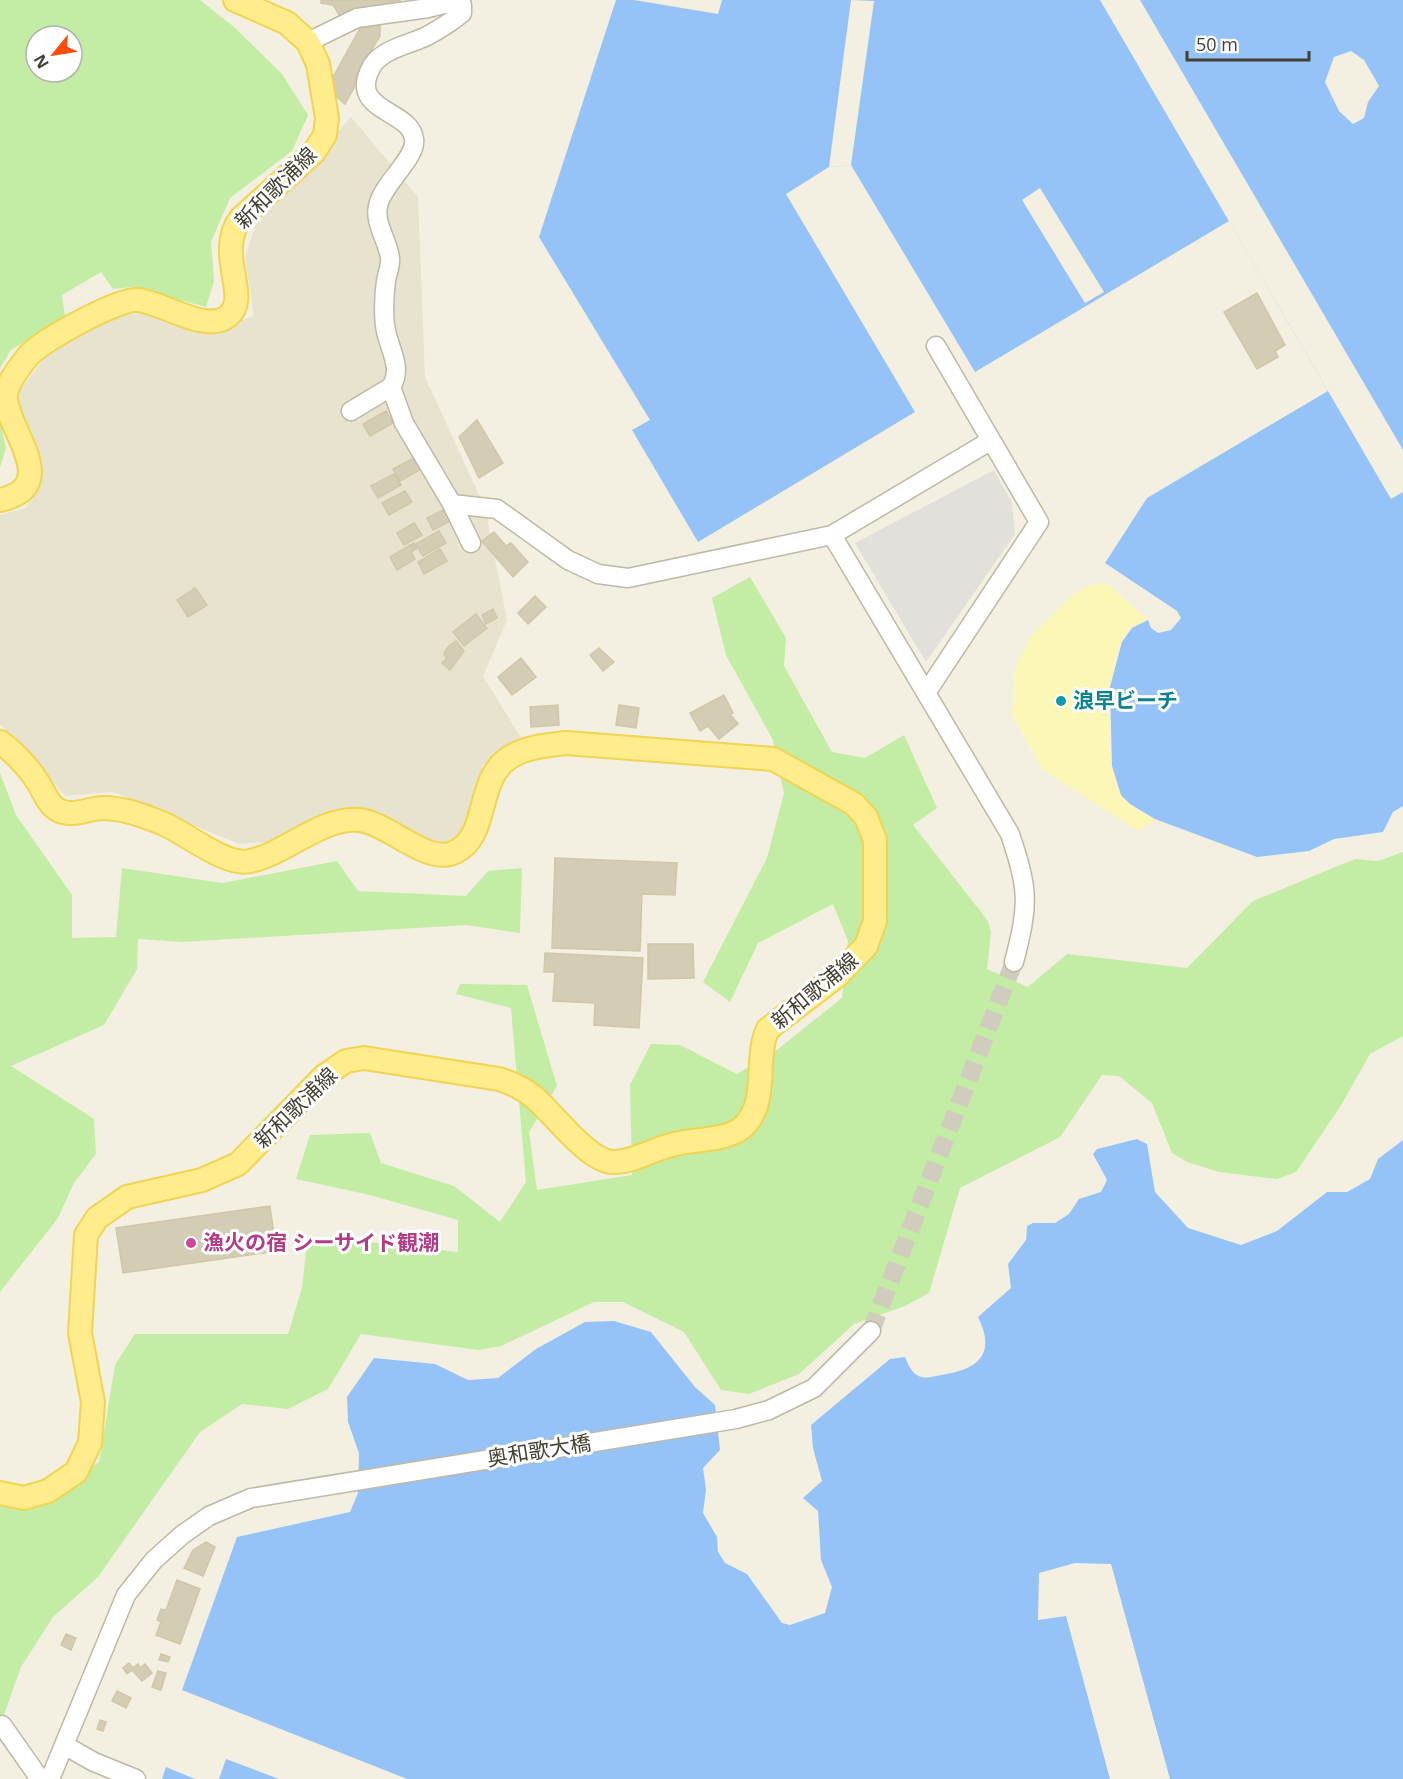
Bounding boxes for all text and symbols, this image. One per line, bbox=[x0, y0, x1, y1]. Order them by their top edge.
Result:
north arrow bbox=[24, 24, 84, 84]
scale bar bbox=[1187, 24, 1308, 62]
text: 50 m bbox=[1196, 32, 1238, 56]
text: N bbox=[28, 50, 54, 73]
street label: 新和歌浦線 bbox=[228, 140, 322, 234]
place label: 浪早ビーチ bbox=[1073, 686, 1178, 714]
marker: 浪早ビーチ bbox=[1054, 694, 1068, 708]
street label: 新和歌浦線 bbox=[765, 946, 864, 1035]
street label: 新和歌浦線 bbox=[248, 1061, 343, 1154]
place label: 漁火の宿 シーサイド観潮 bbox=[203, 1228, 439, 1256]
marker: 漁火の宿 シーサイド観潮 bbox=[184, 1236, 198, 1250]
street label: 奥和歌大橋 bbox=[485, 1428, 593, 1472]

